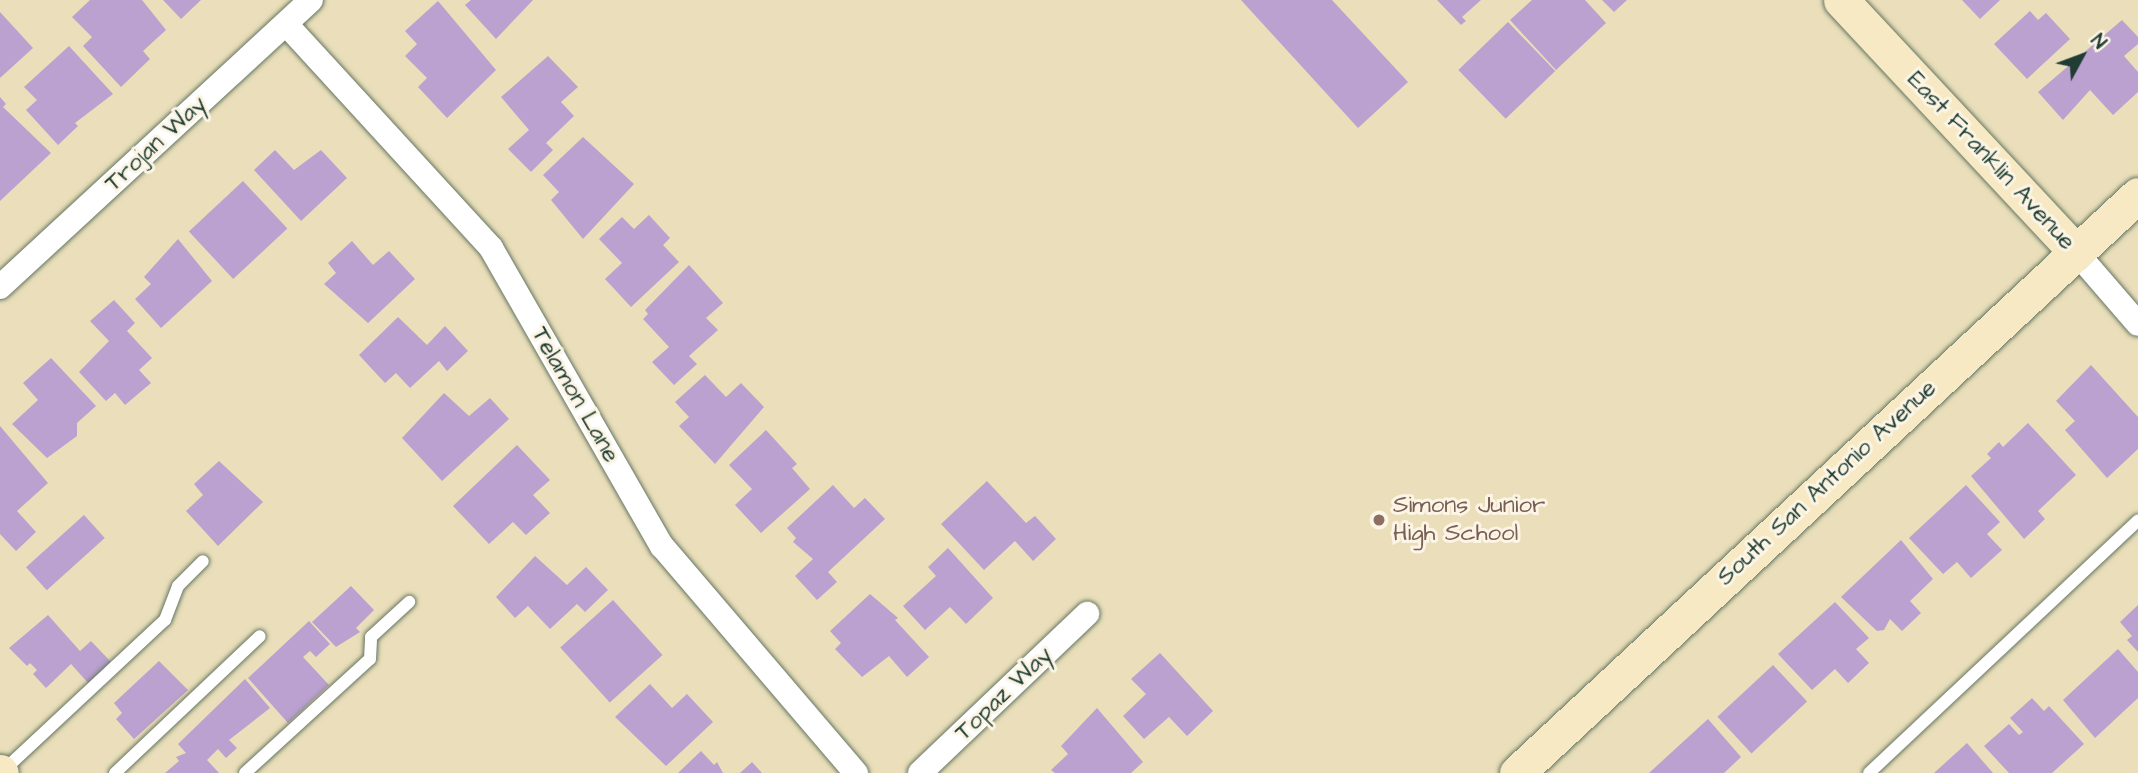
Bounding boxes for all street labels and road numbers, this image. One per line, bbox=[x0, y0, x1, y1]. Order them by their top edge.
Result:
street label: East Franklin Avenue bbox=[1901, 66, 2081, 256]
street label: Trojan Way bbox=[99, 90, 213, 198]
street label: Telamon Lane bbox=[525, 322, 625, 468]
street label: South San Antonio Avenue bbox=[1712, 374, 1942, 592]
street label: Topaz Way bbox=[950, 641, 1058, 747]

